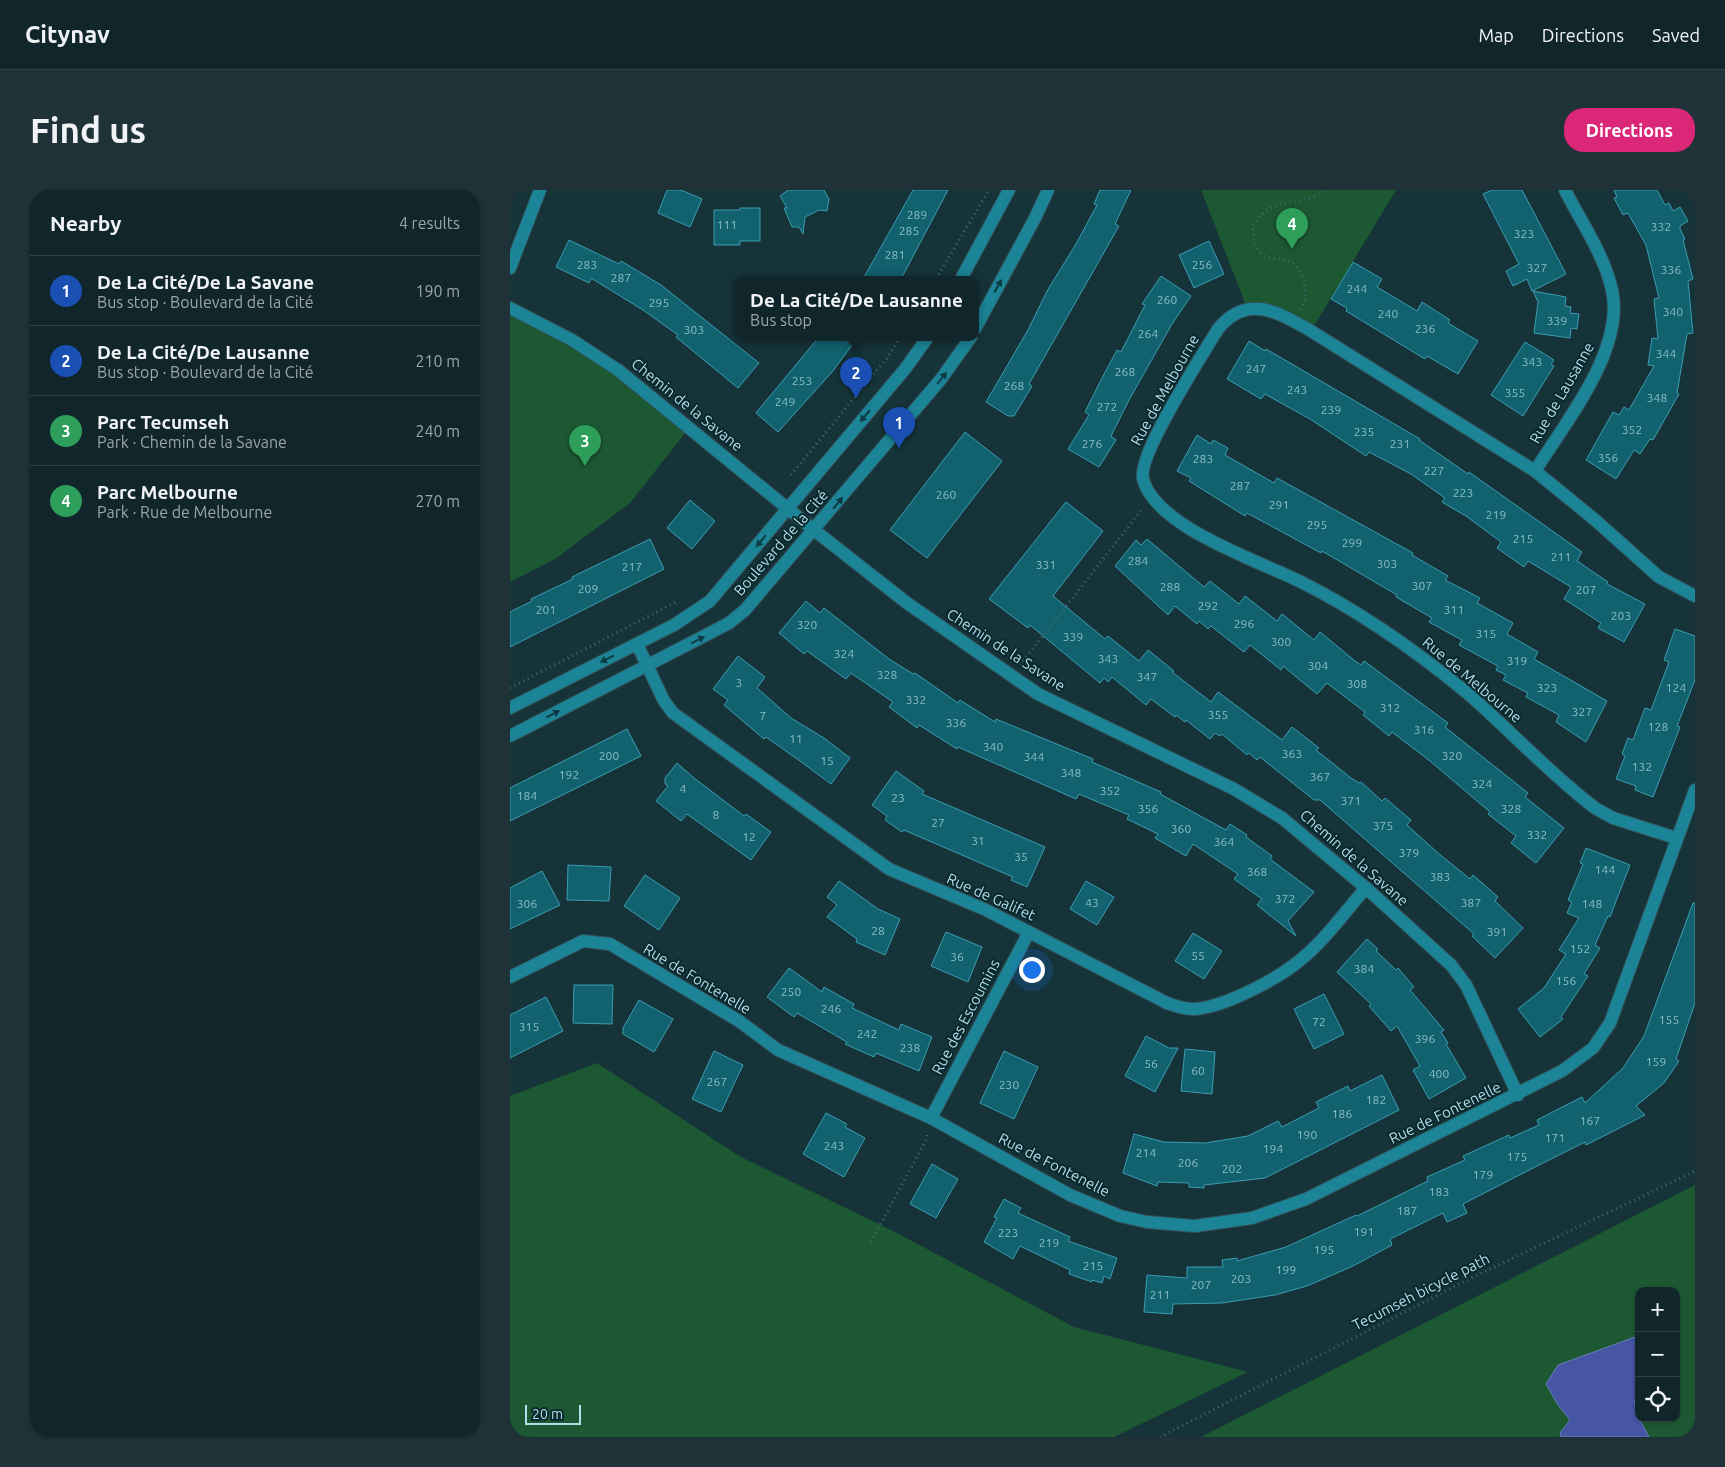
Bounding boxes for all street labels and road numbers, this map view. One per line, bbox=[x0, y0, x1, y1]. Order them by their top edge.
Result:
street label: Rue de Melbourne bbox=[1127, 331, 1202, 448]
street label: Rue de Lausanne bbox=[1526, 339, 1597, 446]
street label: Chemin de la Savane bbox=[628, 355, 746, 455]
street label: Boulevard de la Cité bbox=[730, 486, 831, 599]
street label: Chemin de la Savane bbox=[944, 605, 1069, 694]
street label: Rue de Melbourne bbox=[1419, 633, 1525, 726]
street label: Chemin de la Savane bbox=[1297, 806, 1412, 909]
street label: Rue de Galifet bbox=[944, 869, 1038, 924]
street label: Rue de Fontenelle bbox=[640, 940, 754, 1017]
street label: Rue des Escoumins bbox=[928, 956, 1003, 1077]
street label: Rue de Fontenelle bbox=[1386, 1078, 1504, 1147]
street label: Rue de Fontenelle bbox=[996, 1129, 1113, 1200]
street label: Tecumseh bicycle path bbox=[1349, 1250, 1492, 1334]

